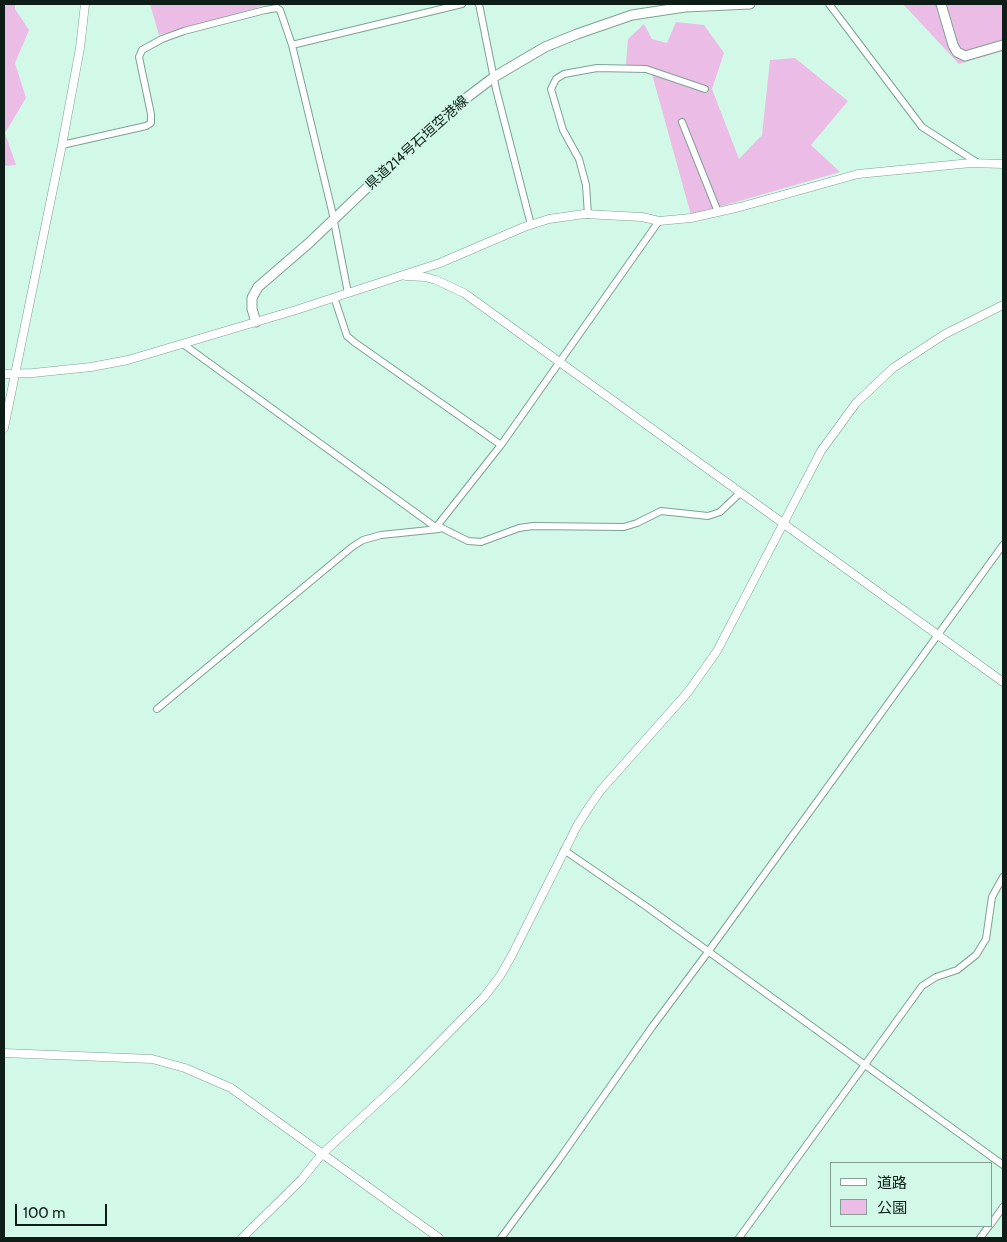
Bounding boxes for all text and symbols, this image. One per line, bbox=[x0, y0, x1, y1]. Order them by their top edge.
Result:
street label: 県道214号石垣空港線 bbox=[362, 93, 472, 193]
legend bbox=[830, 1162, 992, 1227]
text: 道路 bbox=[877, 1174, 907, 1192]
scale bar bbox=[18, 1194, 110, 1226]
text: 公園 bbox=[877, 1199, 907, 1217]
text: 100 m bbox=[23, 1204, 65, 1222]

